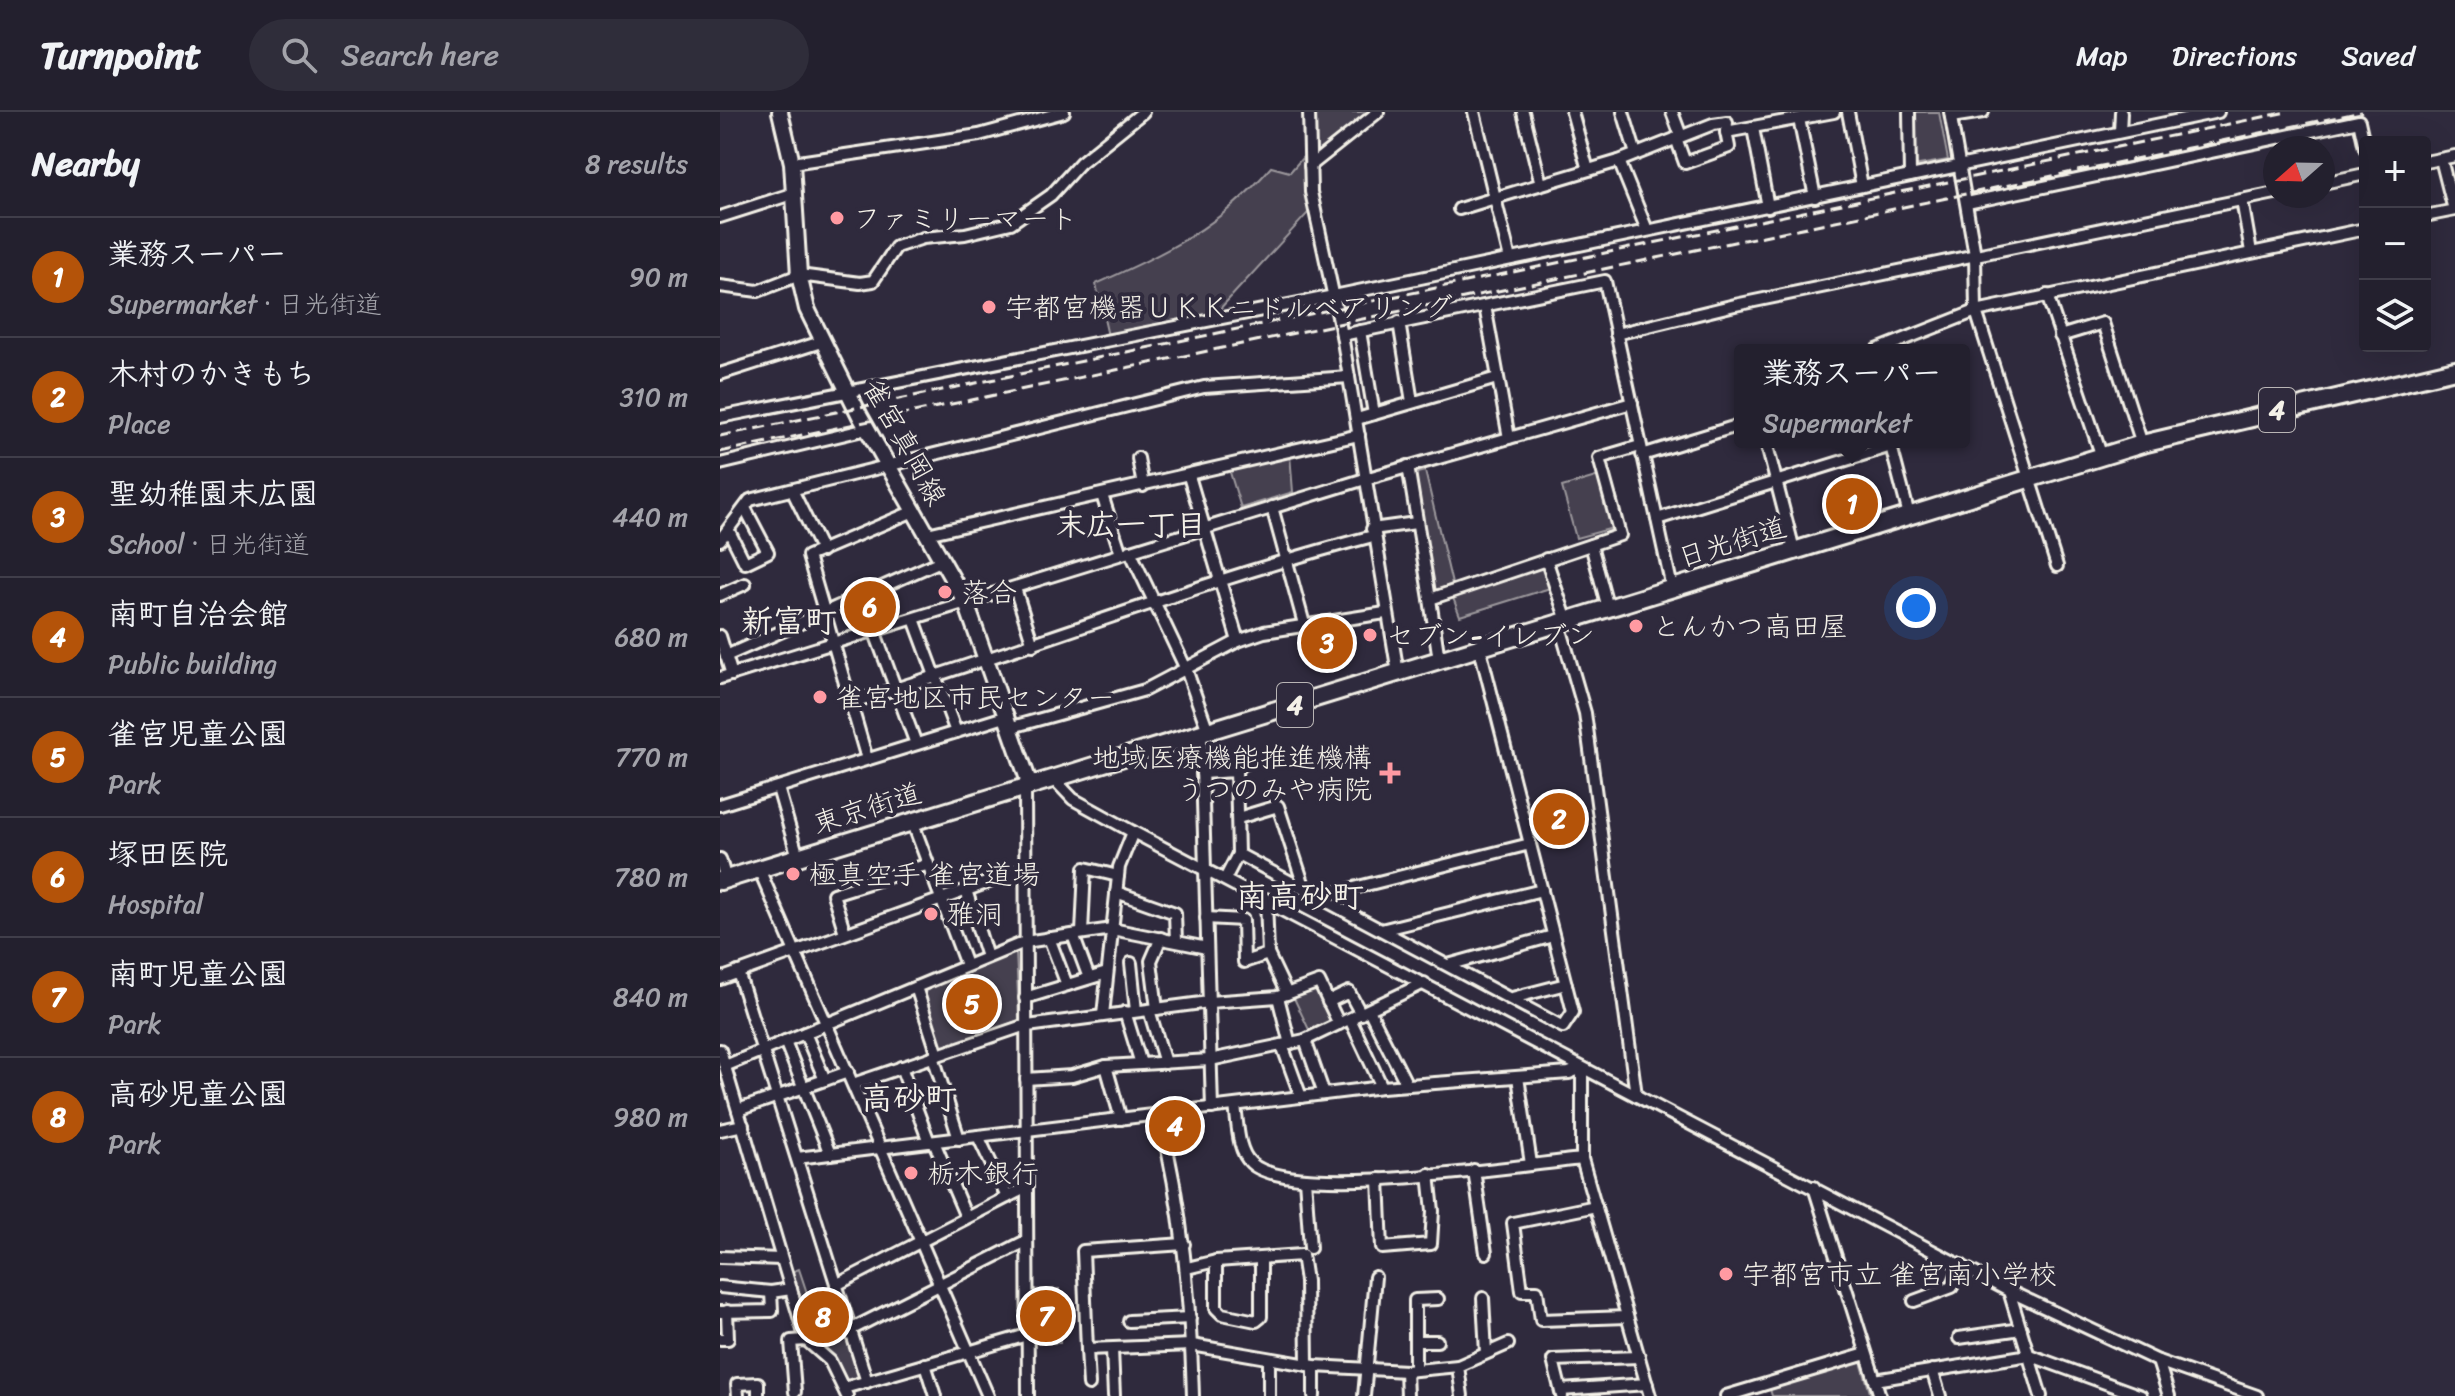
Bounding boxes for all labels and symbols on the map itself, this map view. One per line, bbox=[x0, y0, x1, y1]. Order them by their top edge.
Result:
north arrow bbox=[2263, 136, 2335, 208]
place label: ファミリーマート bbox=[853, 194, 1078, 243]
marker: ファミリーマート bbox=[828, 209, 846, 227]
place label: 宇都宮機器ＵＫＫニドルベアリング bbox=[1005, 283, 1453, 332]
marker: 宇都宮機器ＵＫＫニドルベアリング bbox=[980, 298, 998, 316]
street label: 雀宮真岡線 bbox=[850, 369, 960, 515]
road number: 4 bbox=[2259, 388, 2295, 432]
pin: 1 bbox=[1826, 474, 1878, 534]
district label: 末広一丁目 bbox=[1056, 498, 1206, 552]
street label: 日光街道 bbox=[1671, 502, 1793, 582]
place label: 落合 bbox=[961, 568, 1017, 617]
pin: 6 bbox=[844, 577, 896, 637]
marker: 落合 bbox=[936, 583, 954, 601]
your location bbox=[1896, 588, 1936, 628]
district label: 新富町 bbox=[741, 593, 837, 650]
place label: とんかつ高田屋 bbox=[1652, 602, 1848, 651]
place label: セブン-イレブン bbox=[1386, 611, 1595, 660]
pin: 3 bbox=[1301, 613, 1353, 673]
marker: とんかつ高田屋 bbox=[1627, 617, 1645, 635]
marker: セブン-イレブン bbox=[1361, 626, 1379, 644]
place label: 雀宮地区市民センター bbox=[836, 673, 1115, 722]
road number: 4 bbox=[1277, 683, 1313, 727]
marker: 雀宮地区市民センター bbox=[811, 688, 829, 706]
place label: 地域医療機能推進機構 うつのみや病院 bbox=[1092, 733, 1372, 814]
marker: 地域医療機能推進機構 うつのみや病院 bbox=[1379, 762, 1401, 784]
street label: 東京街道 bbox=[806, 768, 928, 848]
pin: 2 bbox=[1533, 789, 1585, 849]
place label: 極真空手 雀宮道場 bbox=[809, 850, 1040, 899]
marker: 極真空手 雀宮道場 bbox=[784, 865, 802, 883]
district label: 南高砂町 bbox=[1236, 868, 1364, 925]
place label: 雅洞 bbox=[947, 890, 1003, 939]
marker: 雅洞 bbox=[922, 905, 940, 923]
pin: 5 bbox=[946, 974, 998, 1034]
district label: 高砂町 bbox=[861, 1070, 957, 1127]
pin: 4 bbox=[1149, 1096, 1201, 1156]
place label: 栃木銀行 bbox=[927, 1149, 1039, 1198]
marker: 栃木銀行 bbox=[902, 1164, 920, 1182]
place label: 宇都宮市立 雀宮南小学校 bbox=[1742, 1250, 2057, 1299]
marker: 宇都宮市立 雀宮南小学校 bbox=[1717, 1265, 1735, 1283]
pin: 7 bbox=[1020, 1286, 1072, 1346]
pin: 8 bbox=[797, 1287, 849, 1347]

